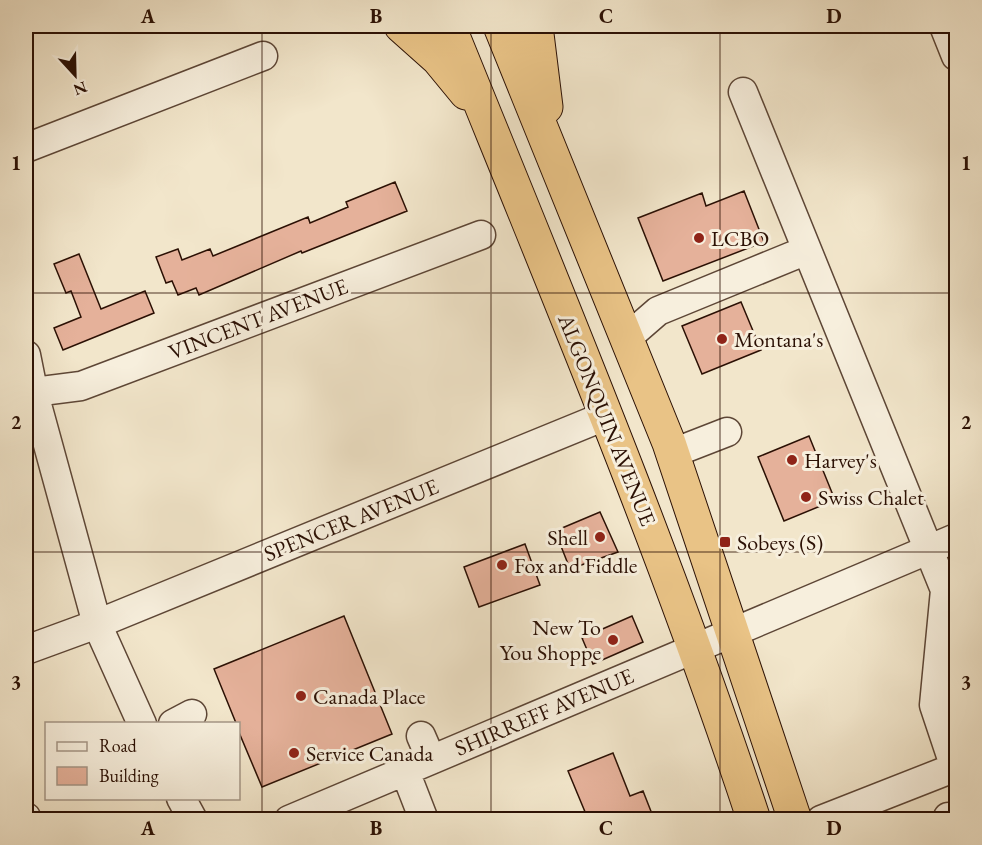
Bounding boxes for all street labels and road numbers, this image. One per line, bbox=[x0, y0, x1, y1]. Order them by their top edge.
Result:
street label: VINCENT AVENUE bbox=[164, 271, 352, 367]
street label: ALGONQUIN AVENUE bbox=[551, 309, 663, 530]
street label: SPENCER AVENUE bbox=[259, 472, 443, 568]
street label: SHIRREFF AVENUE bbox=[450, 661, 638, 763]

